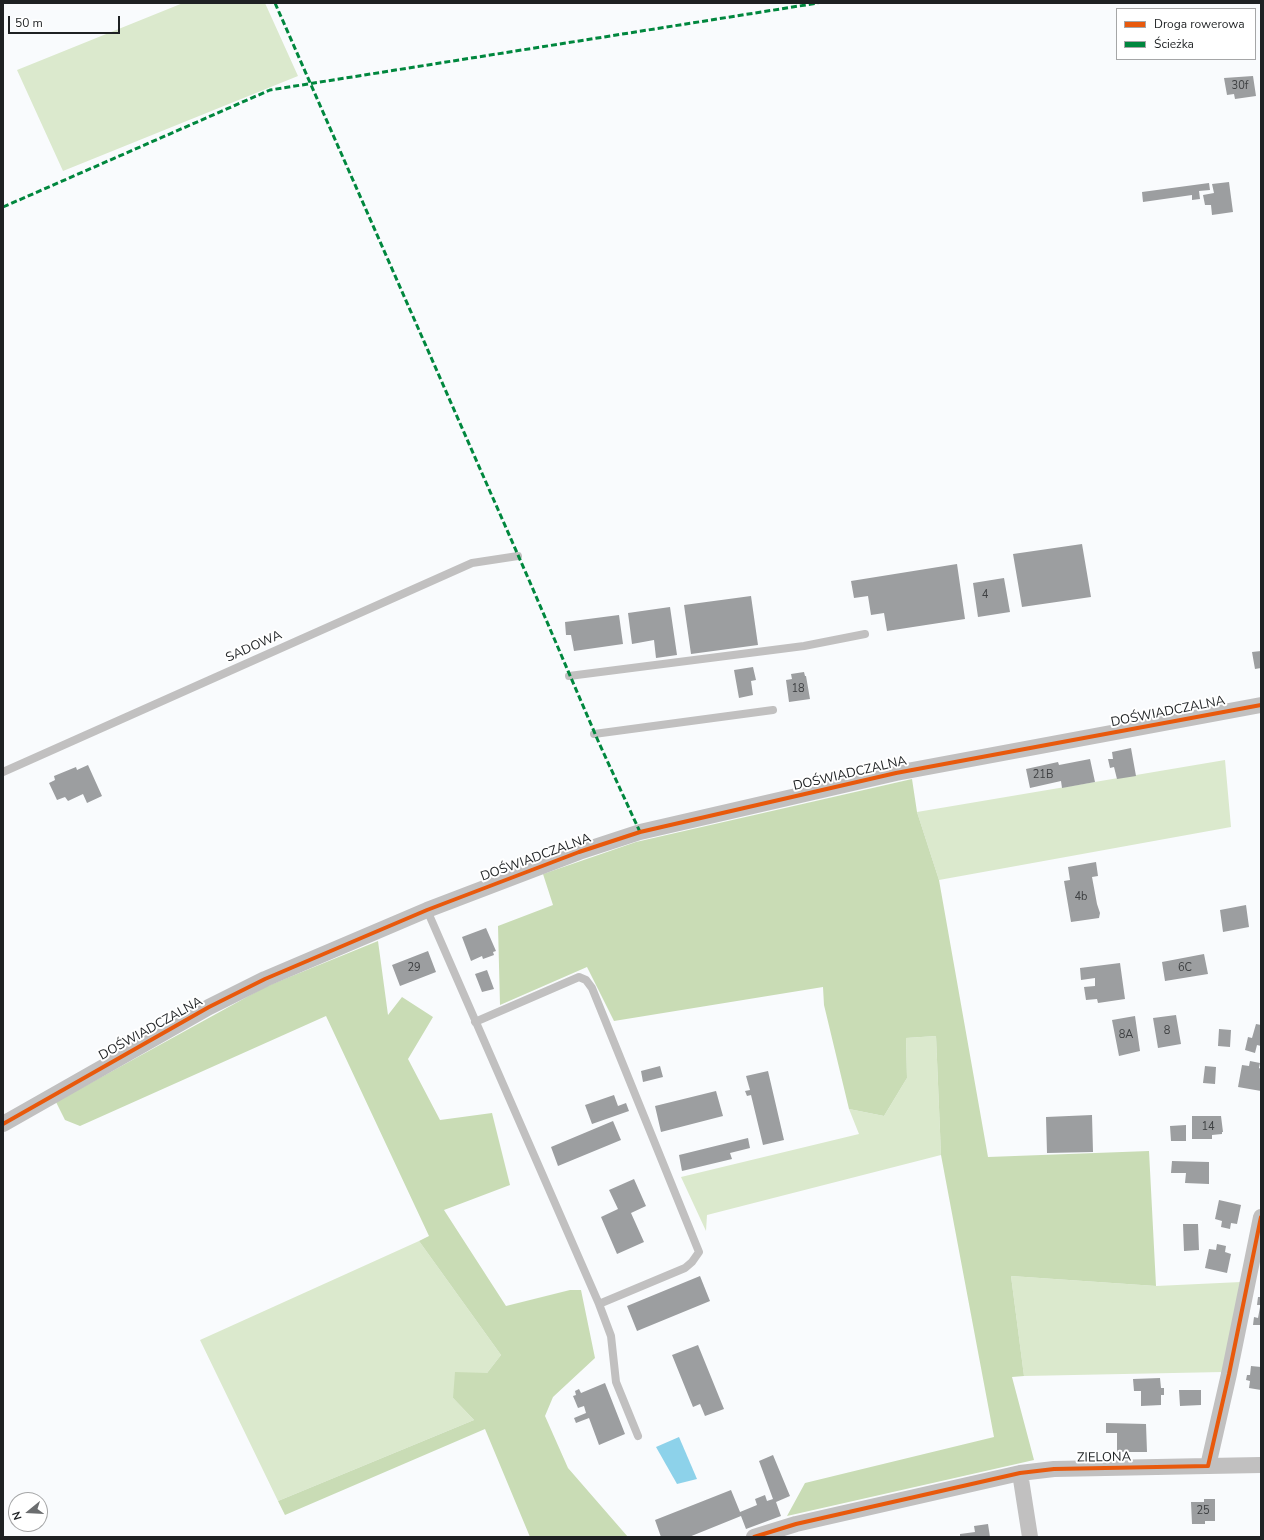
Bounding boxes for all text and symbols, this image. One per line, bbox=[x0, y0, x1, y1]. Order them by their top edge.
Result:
scale bar bbox=[10, 8, 122, 34]
legend bbox=[1116, 8, 1256, 60]
text: 50 m bbox=[15, 15, 43, 31]
text: Droga rowerowa bbox=[1154, 16, 1245, 32]
text: Ścieżka bbox=[1154, 36, 1194, 52]
house number: 30f bbox=[1232, 79, 1248, 93]
house number: 4 bbox=[982, 588, 988, 602]
street label: SADOWA bbox=[223, 628, 285, 666]
house number: 18 bbox=[791, 682, 805, 696]
street label: DOŚWIADCZALNA bbox=[1110, 693, 1226, 731]
street label: DOŚWIADCZALNA bbox=[792, 753, 908, 795]
house number: 21B bbox=[1033, 768, 1053, 782]
street label: DOŚWIADCZALNA bbox=[479, 831, 593, 885]
house number: 4b bbox=[1074, 890, 1088, 904]
house number: 29 bbox=[407, 961, 421, 975]
house number: 6C bbox=[1178, 961, 1192, 975]
street label: DOŚWIADCZALNA bbox=[96, 994, 206, 1064]
house number: 8 bbox=[1164, 1024, 1170, 1038]
house number: 8A bbox=[1119, 1028, 1133, 1042]
house number: 14 bbox=[1201, 1120, 1215, 1134]
street label: ZIELONA bbox=[1077, 1450, 1131, 1466]
north arrow bbox=[8, 1492, 48, 1532]
house number: 25 bbox=[1196, 1504, 1210, 1518]
text: N bbox=[9, 1509, 25, 1522]

